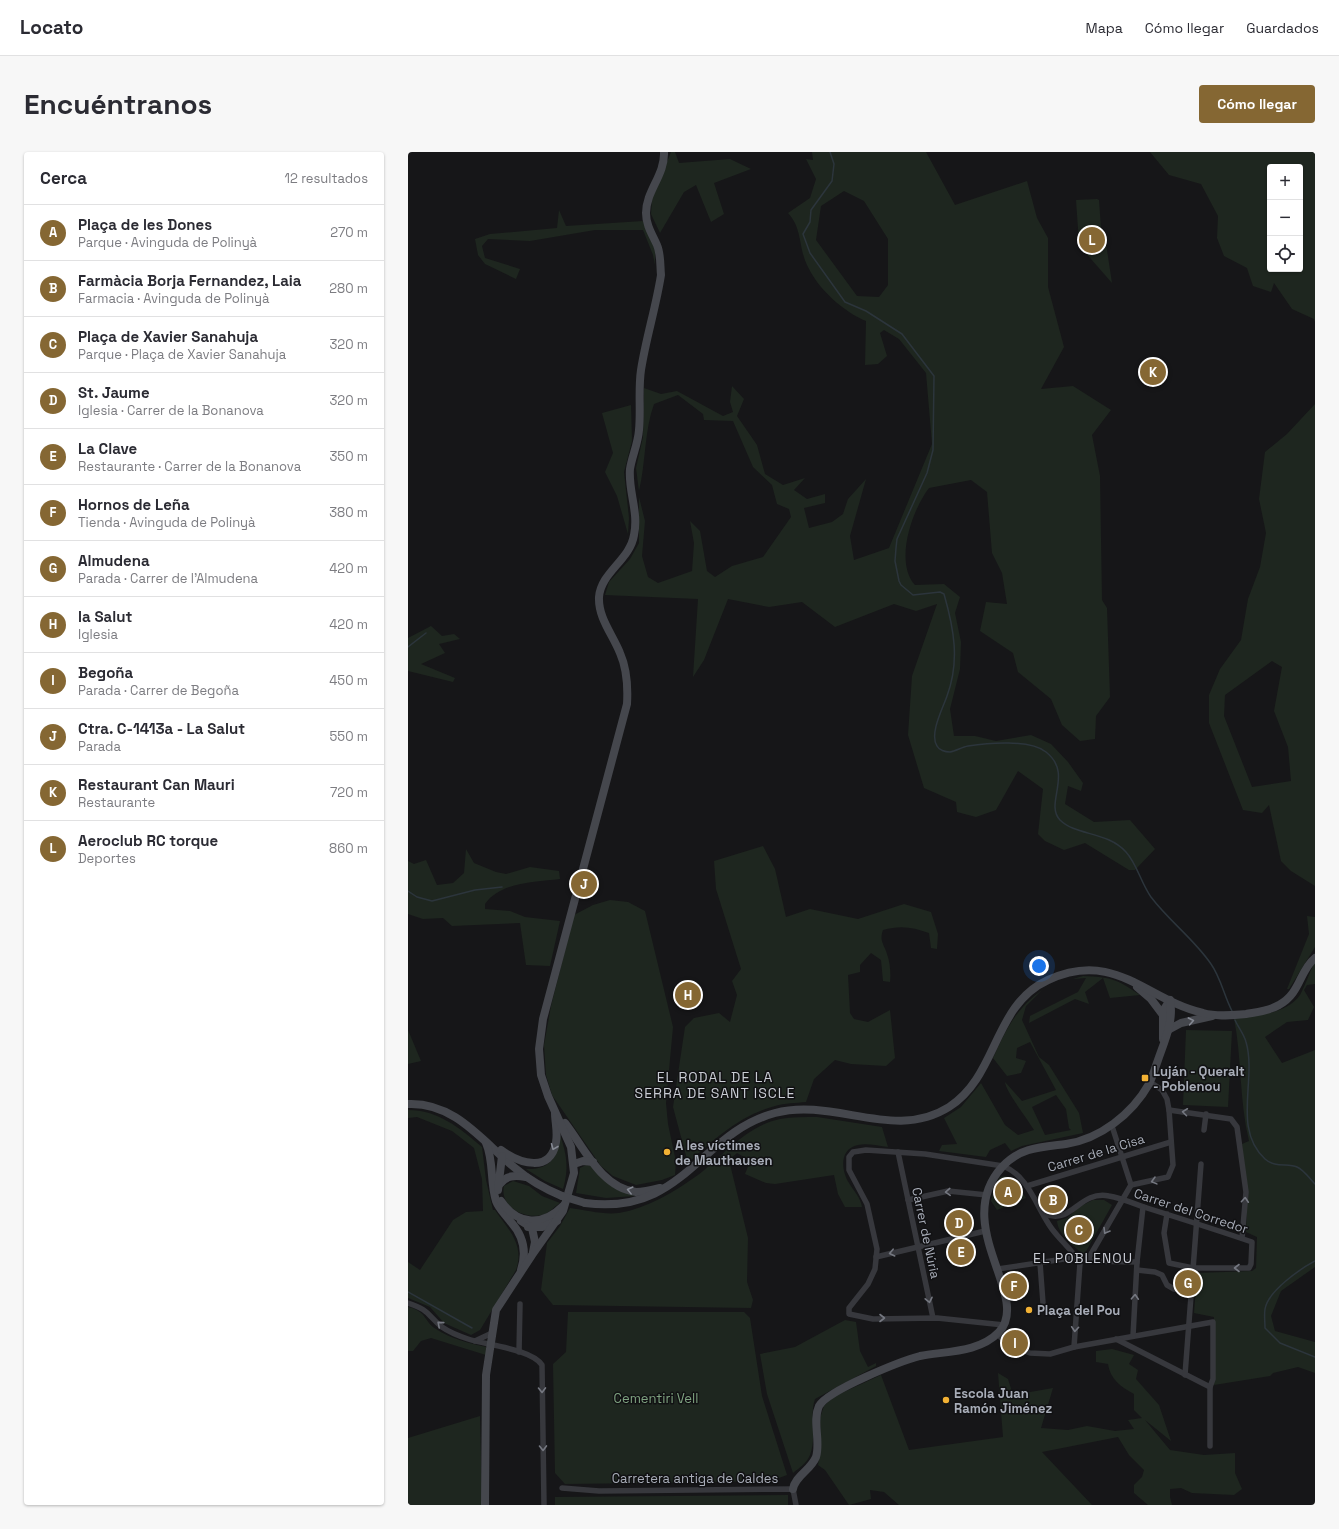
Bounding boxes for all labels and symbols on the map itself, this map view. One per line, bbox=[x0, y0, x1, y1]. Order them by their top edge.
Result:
pin: L bbox=[1079, 225, 1105, 255]
pin: K bbox=[1140, 357, 1166, 387]
pin: J bbox=[571, 869, 597, 899]
your location bbox=[1029, 956, 1049, 976]
pin: H bbox=[675, 980, 701, 1010]
one-way arrow bbox=[1187, 1017, 1194, 1026]
place label: Luján - Queralt - Poblenou bbox=[1153, 1063, 1245, 1095]
district label: EL RODAL DE LA SERRA DE SANT ISCLE bbox=[635, 1068, 795, 1102]
marker: Luján - Queralt - Poblenou bbox=[1140, 1073, 1150, 1083]
one-way arrow bbox=[1181, 1108, 1188, 1117]
street label: Carrer de la Cisa bbox=[1045, 1130, 1147, 1176]
place label: A les víctimes de Mauthausen bbox=[675, 1137, 773, 1169]
one-way arrow bbox=[551, 1142, 559, 1150]
marker: A les víctimes de Mauthausen bbox=[662, 1147, 672, 1157]
one-way arrow bbox=[1150, 1176, 1157, 1185]
pin: A bbox=[995, 1177, 1021, 1207]
pin: B bbox=[1040, 1185, 1066, 1215]
street label: Carrer del Corredor bbox=[1132, 1185, 1250, 1237]
one-way arrow bbox=[627, 1186, 634, 1195]
street label: Carrer de Núria bbox=[908, 1186, 944, 1281]
one-way arrow bbox=[945, 1187, 951, 1196]
one-way arrow bbox=[1241, 1197, 1250, 1203]
pin: D bbox=[946, 1208, 972, 1238]
pin: C bbox=[1066, 1215, 1092, 1245]
one-way arrow bbox=[1103, 1227, 1110, 1234]
pin: E bbox=[948, 1237, 974, 1267]
one-way arrow bbox=[889, 1249, 896, 1257]
district label: EL POBLENOU bbox=[1033, 1249, 1133, 1267]
one-way arrow bbox=[1234, 1264, 1240, 1272]
pin: G bbox=[1175, 1268, 1201, 1298]
pin: F bbox=[1001, 1271, 1027, 1301]
one-way arrow bbox=[1131, 1294, 1140, 1300]
one-way arrow bbox=[924, 1297, 933, 1303]
place label: Plaça del Pou bbox=[1037, 1302, 1120, 1319]
marker: Plaça del Pou bbox=[1024, 1305, 1034, 1315]
one-way arrow bbox=[879, 1314, 885, 1323]
one-way arrow bbox=[437, 1322, 444, 1329]
one-way arrow bbox=[1071, 1326, 1080, 1332]
pin: I bbox=[1002, 1328, 1028, 1358]
place label: Escola Juan Ramón Jiménez bbox=[954, 1385, 1052, 1417]
one-way arrow bbox=[538, 1387, 546, 1393]
park label: Cementiri Vell bbox=[614, 1390, 698, 1407]
marker: Escola Juan Ramón Jiménez bbox=[941, 1395, 951, 1405]
one-way arrow bbox=[539, 1445, 547, 1451]
street label: Carretera antiga de Caldes bbox=[612, 1470, 778, 1487]

